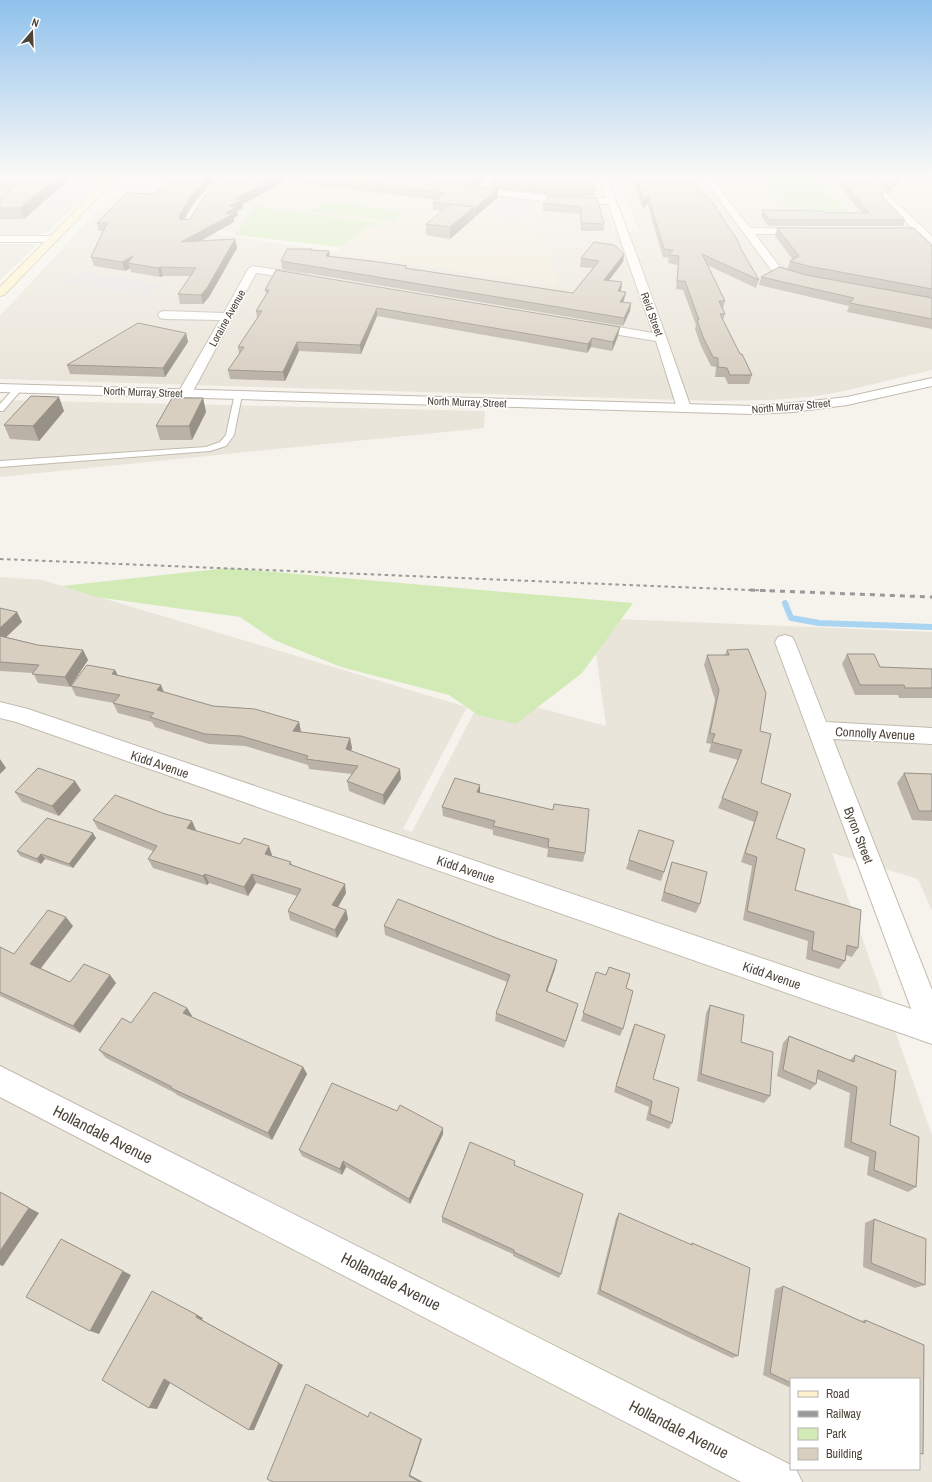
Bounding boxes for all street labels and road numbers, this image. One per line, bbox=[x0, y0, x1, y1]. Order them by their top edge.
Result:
street label: Loraine Avenue bbox=[206, 287, 248, 349]
street label: Reid Street bbox=[638, 290, 667, 338]
street label: North Murray Street bbox=[103, 384, 183, 400]
street label: North Murray Street bbox=[427, 394, 507, 410]
street label: North Murray Street bbox=[751, 396, 832, 416]
street label: Connolly Avenue bbox=[835, 723, 915, 744]
street label: Kidd Avenue bbox=[129, 747, 191, 782]
street label: Byron Street bbox=[840, 804, 877, 866]
street label: Kidd Avenue bbox=[435, 852, 497, 887]
street label: Kidd Avenue bbox=[741, 958, 803, 993]
street label: Hollandale Avenue bbox=[49, 1099, 157, 1169]
street label: Hollandale Avenue bbox=[337, 1246, 445, 1316]
street label: Hollandale Avenue bbox=[625, 1394, 733, 1464]

